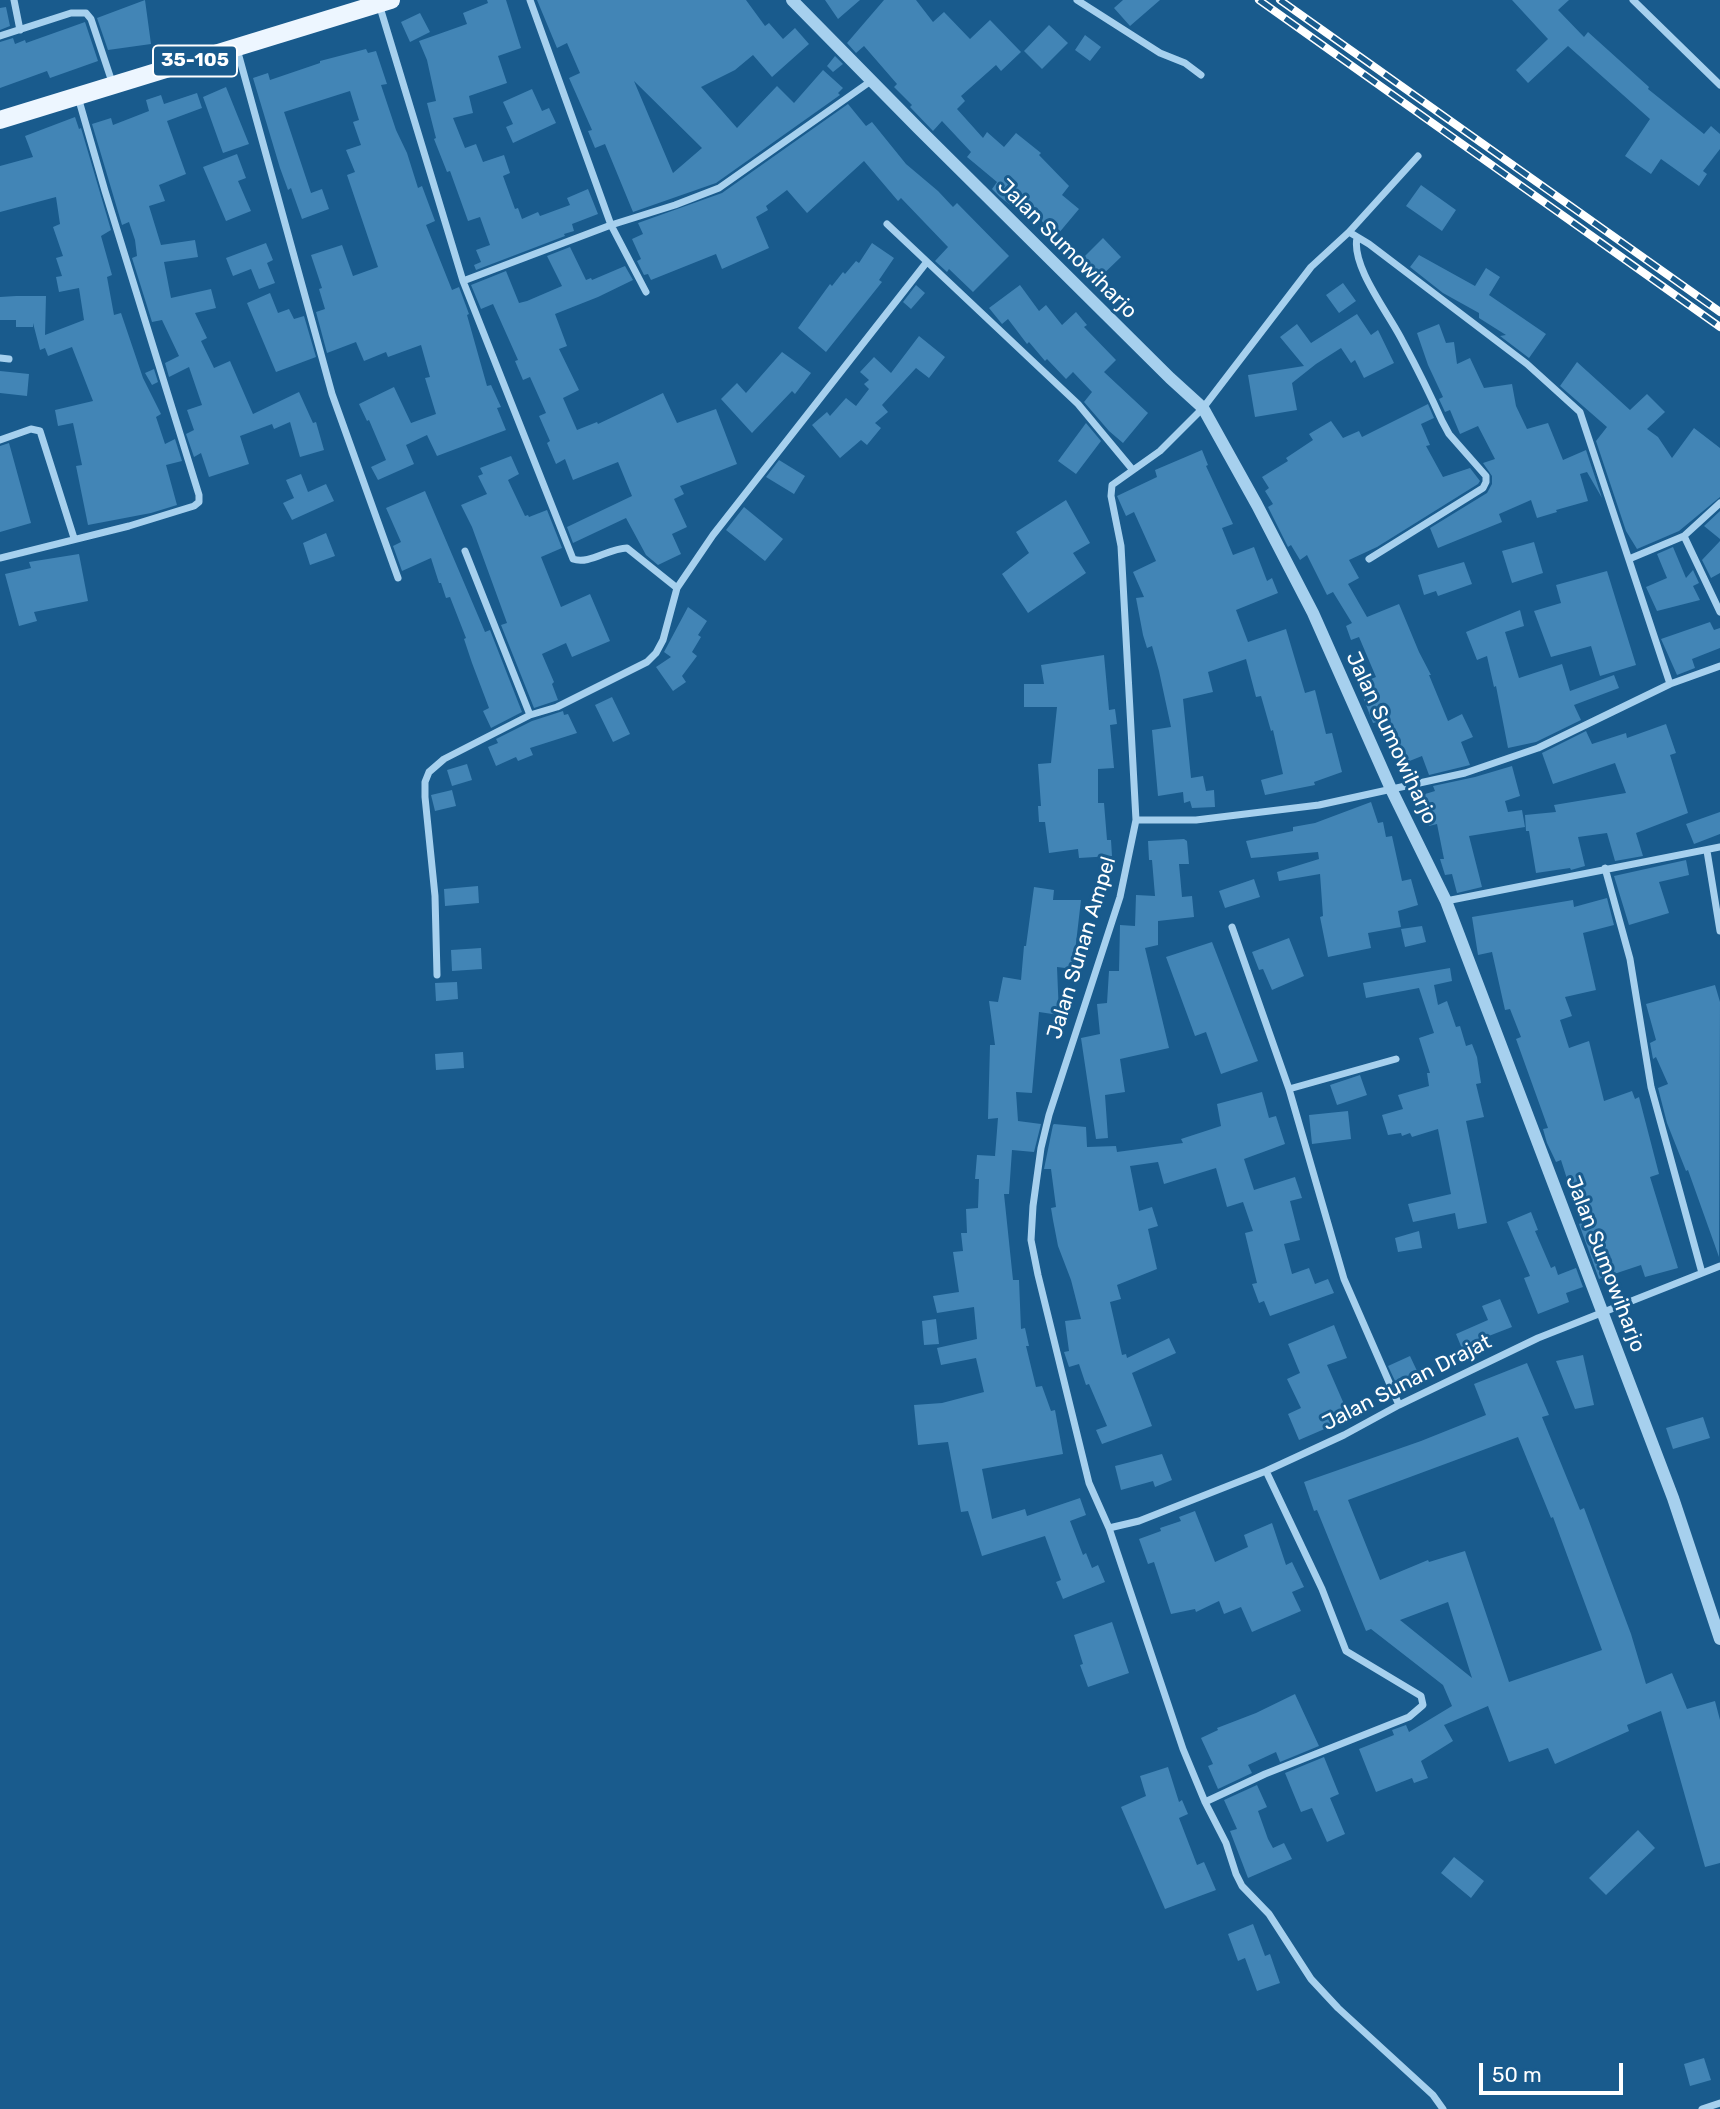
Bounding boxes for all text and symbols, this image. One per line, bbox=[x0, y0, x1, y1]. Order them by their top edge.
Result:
road number: 35-105 bbox=[153, 45, 237, 76]
street label: Jalan Sumowiharjo bbox=[992, 174, 1142, 324]
street label: Jalan Sumowiharjo bbox=[1340, 648, 1442, 828]
street label: Jalan Sunan Ampel bbox=[1042, 854, 1122, 1042]
street label: Jalan Sumowiharjo bbox=[1560, 1172, 1650, 1356]
street label: Jalan Sunan Drajat bbox=[1318, 1329, 1496, 1437]
scale bar bbox=[1482, 2050, 1626, 2094]
text: 50 m bbox=[1492, 2062, 1542, 2087]

